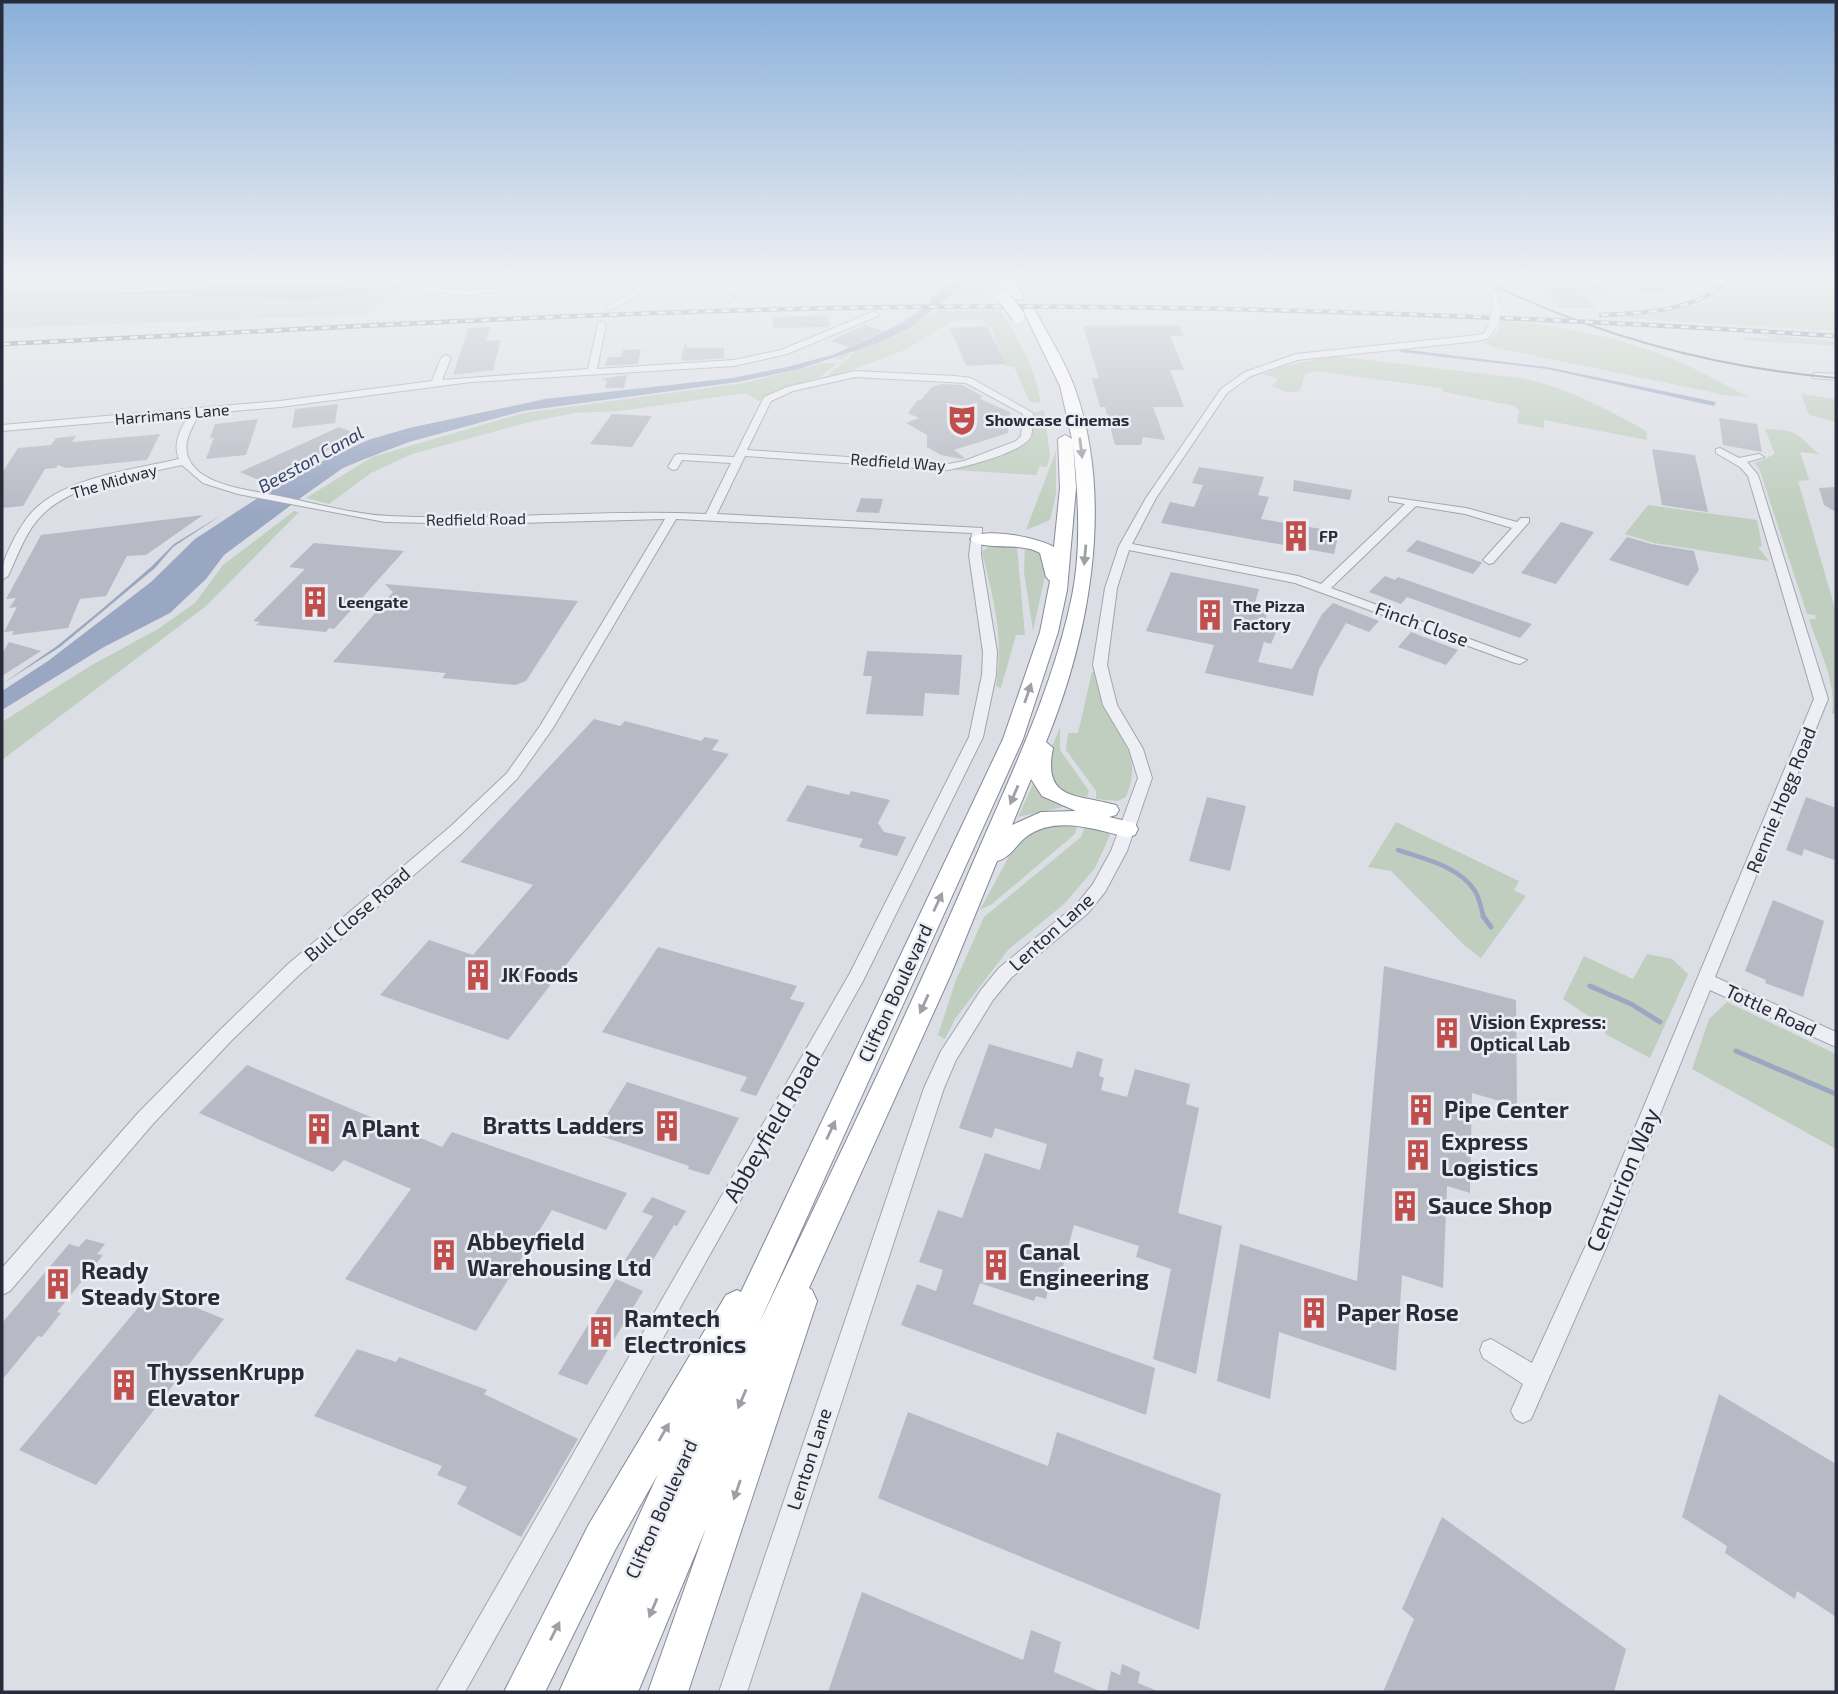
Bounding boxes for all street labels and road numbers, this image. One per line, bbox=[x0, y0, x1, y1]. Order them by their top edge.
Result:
street label: Harrimans Lane bbox=[114, 399, 230, 428]
street label: Redfield Way bbox=[850, 449, 947, 474]
street label: The Midway bbox=[69, 459, 159, 502]
street label: Redfield Road bbox=[426, 508, 526, 529]
street label: Finch Close bbox=[1372, 596, 1472, 651]
street label: Rennie Hogg Road bbox=[1741, 723, 1820, 876]
street label: Bull Close Road bbox=[299, 861, 414, 966]
street label: Lenton Lane bbox=[1004, 888, 1098, 976]
street label: Clifton Boulevard bbox=[853, 920, 937, 1065]
street label: Tottle Road bbox=[1722, 978, 1820, 1041]
street label: Abbeyfield Road bbox=[717, 1046, 826, 1207]
street label: Centurion Way bbox=[1579, 1104, 1665, 1256]
street label: Lenton Lane bbox=[781, 1405, 836, 1513]
street label: Clifton Boulevard bbox=[620, 1436, 701, 1582]

